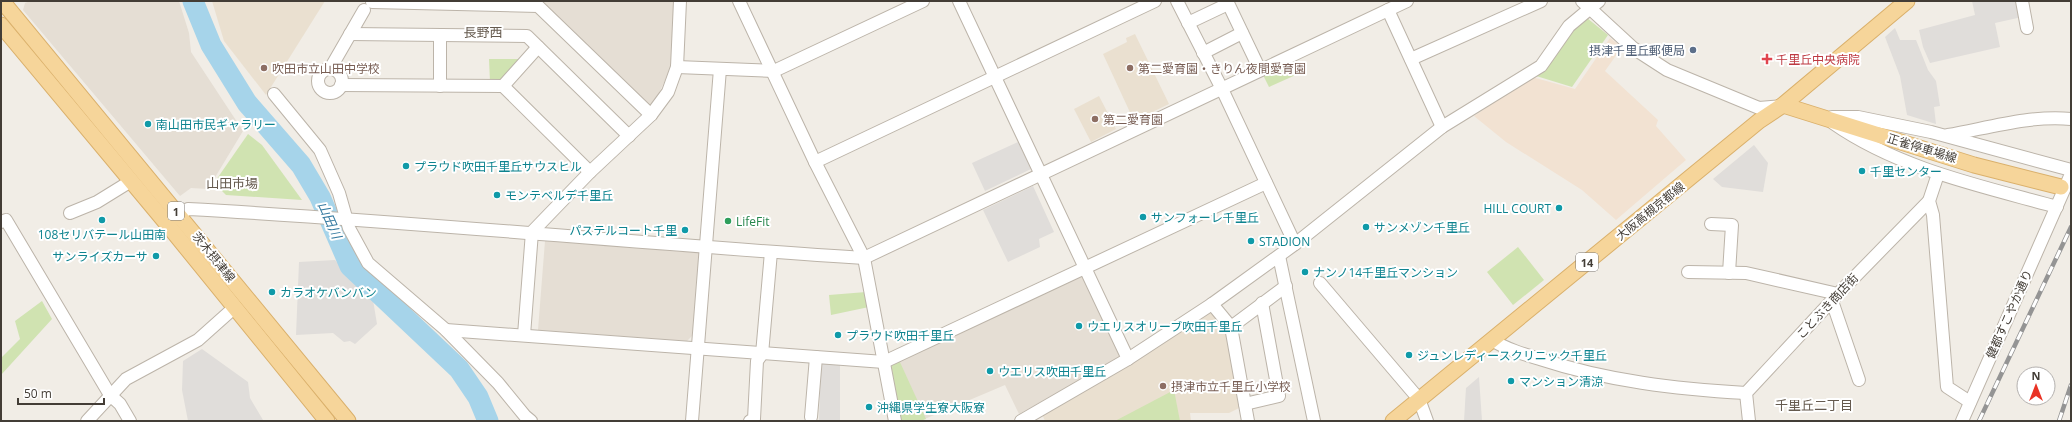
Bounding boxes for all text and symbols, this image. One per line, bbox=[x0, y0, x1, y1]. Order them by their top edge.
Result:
district label: 長野西 bbox=[463, 23, 503, 41]
place label: 摂津千里丘郵便局 bbox=[1589, 42, 1685, 59]
marker: 摂津千里丘郵便局 bbox=[1688, 45, 1698, 55]
place label: 千里丘中央病院 bbox=[1776, 51, 1860, 68]
marker: 千里丘中央病院 bbox=[1761, 53, 1773, 65]
place label: 吹田市立山田中学校 bbox=[272, 60, 380, 77]
place label: 第二愛育園・きりん夜間愛育園 bbox=[1138, 60, 1306, 77]
marker: 吹田市立山田中学校 bbox=[259, 63, 269, 73]
marker: 第二愛育園・きりん夜間愛育園 bbox=[1125, 63, 1135, 73]
place label: 第二愛育園 bbox=[1103, 111, 1163, 128]
marker: 第二愛育園 bbox=[1090, 114, 1100, 124]
place label: 南山田市民ギャラリー bbox=[156, 116, 276, 133]
marker: 南山田市民ギャラリー bbox=[143, 119, 153, 129]
street label: 正雀停車場線 bbox=[1885, 129, 1959, 167]
place label: プラウド吹田千里丘サウスヒル bbox=[414, 158, 582, 175]
marker: プラウド吹田千里丘サウスヒル bbox=[401, 161, 411, 171]
place label: 千里センター bbox=[1870, 163, 1942, 180]
marker: 千里センター bbox=[1857, 166, 1867, 176]
district label: 山田市場 bbox=[206, 174, 258, 192]
street label: 大阪高槻京都線 bbox=[1612, 178, 1688, 244]
place label: モンテベルデ千里丘 bbox=[505, 187, 613, 204]
marker: モンテベルデ千里丘 bbox=[492, 190, 502, 200]
water label: 山田川 bbox=[314, 199, 347, 243]
place label: HILL COURT bbox=[1484, 200, 1551, 217]
road number: 1 bbox=[168, 202, 184, 220]
marker: HILL COURT bbox=[1554, 203, 1564, 213]
place label: サンフォーレ千里丘 bbox=[1151, 209, 1259, 226]
marker: サンフォーレ千里丘 bbox=[1138, 212, 1148, 222]
place label: LifeFit bbox=[736, 213, 770, 230]
marker: 108セリバテール山田南 bbox=[97, 215, 107, 225]
marker: LifeFit bbox=[723, 216, 733, 226]
place label: サンメゾン千里丘 bbox=[1374, 219, 1470, 236]
place label: パステルコート千里 bbox=[569, 222, 677, 239]
marker: サンメゾン千里丘 bbox=[1361, 222, 1371, 232]
marker: パステルコート千里 bbox=[680, 225, 690, 235]
place label: 108セリバテール山田南 bbox=[38, 226, 166, 243]
street label: 茨木摂津線 bbox=[189, 228, 239, 286]
place label: STADION bbox=[1259, 233, 1310, 250]
marker: STADION bbox=[1246, 236, 1256, 246]
place label: サンライズカーサ bbox=[53, 248, 148, 265]
marker: サンライズカーサ bbox=[151, 251, 161, 261]
road number: 14 bbox=[1576, 253, 1598, 271]
place label: ナンノ14千里丘マンション bbox=[1313, 264, 1458, 281]
marker: ナンノ14千里丘マンション bbox=[1300, 267, 1310, 277]
street label: 健都すこやか通り bbox=[1982, 267, 2036, 361]
street label: ことぶき商店街 bbox=[1792, 269, 1862, 343]
place label: カラオケバンバン bbox=[280, 284, 377, 301]
marker: カラオケバンバン bbox=[267, 287, 277, 297]
place label: ウエリスオリーブ吹田千里丘 bbox=[1087, 318, 1242, 335]
marker: ウエリスオリーブ吹田千里丘 bbox=[1074, 321, 1084, 331]
place label: プラウド吹田千里丘 bbox=[846, 327, 954, 344]
marker: プラウド吹田千里丘 bbox=[833, 330, 843, 340]
place label: ジュンレディースクリニック千里丘 bbox=[1417, 347, 1607, 364]
marker: ジュンレディースクリニック千里丘 bbox=[1404, 350, 1414, 360]
place label: ウエリス吹田千里丘 bbox=[998, 363, 1106, 380]
marker: ウエリス吹田千里丘 bbox=[985, 366, 995, 376]
north arrow bbox=[2016, 366, 2056, 406]
text: N bbox=[2032, 368, 2040, 383]
place label: マンション清涼 bbox=[1519, 373, 1603, 390]
marker: マンション清涼 bbox=[1506, 376, 1516, 386]
place label: 摂津市立千里丘小学校 bbox=[1171, 378, 1291, 395]
scale bar bbox=[18, 380, 104, 406]
marker: 摂津市立千里丘小学校 bbox=[1158, 381, 1168, 391]
text: 50 m bbox=[24, 385, 52, 402]
district label: 千里丘二丁目 bbox=[1775, 396, 1853, 414]
place label: 沖縄県学生寮大阪寮 bbox=[877, 399, 985, 416]
marker: 沖縄県学生寮大阪寮 bbox=[864, 402, 874, 412]

